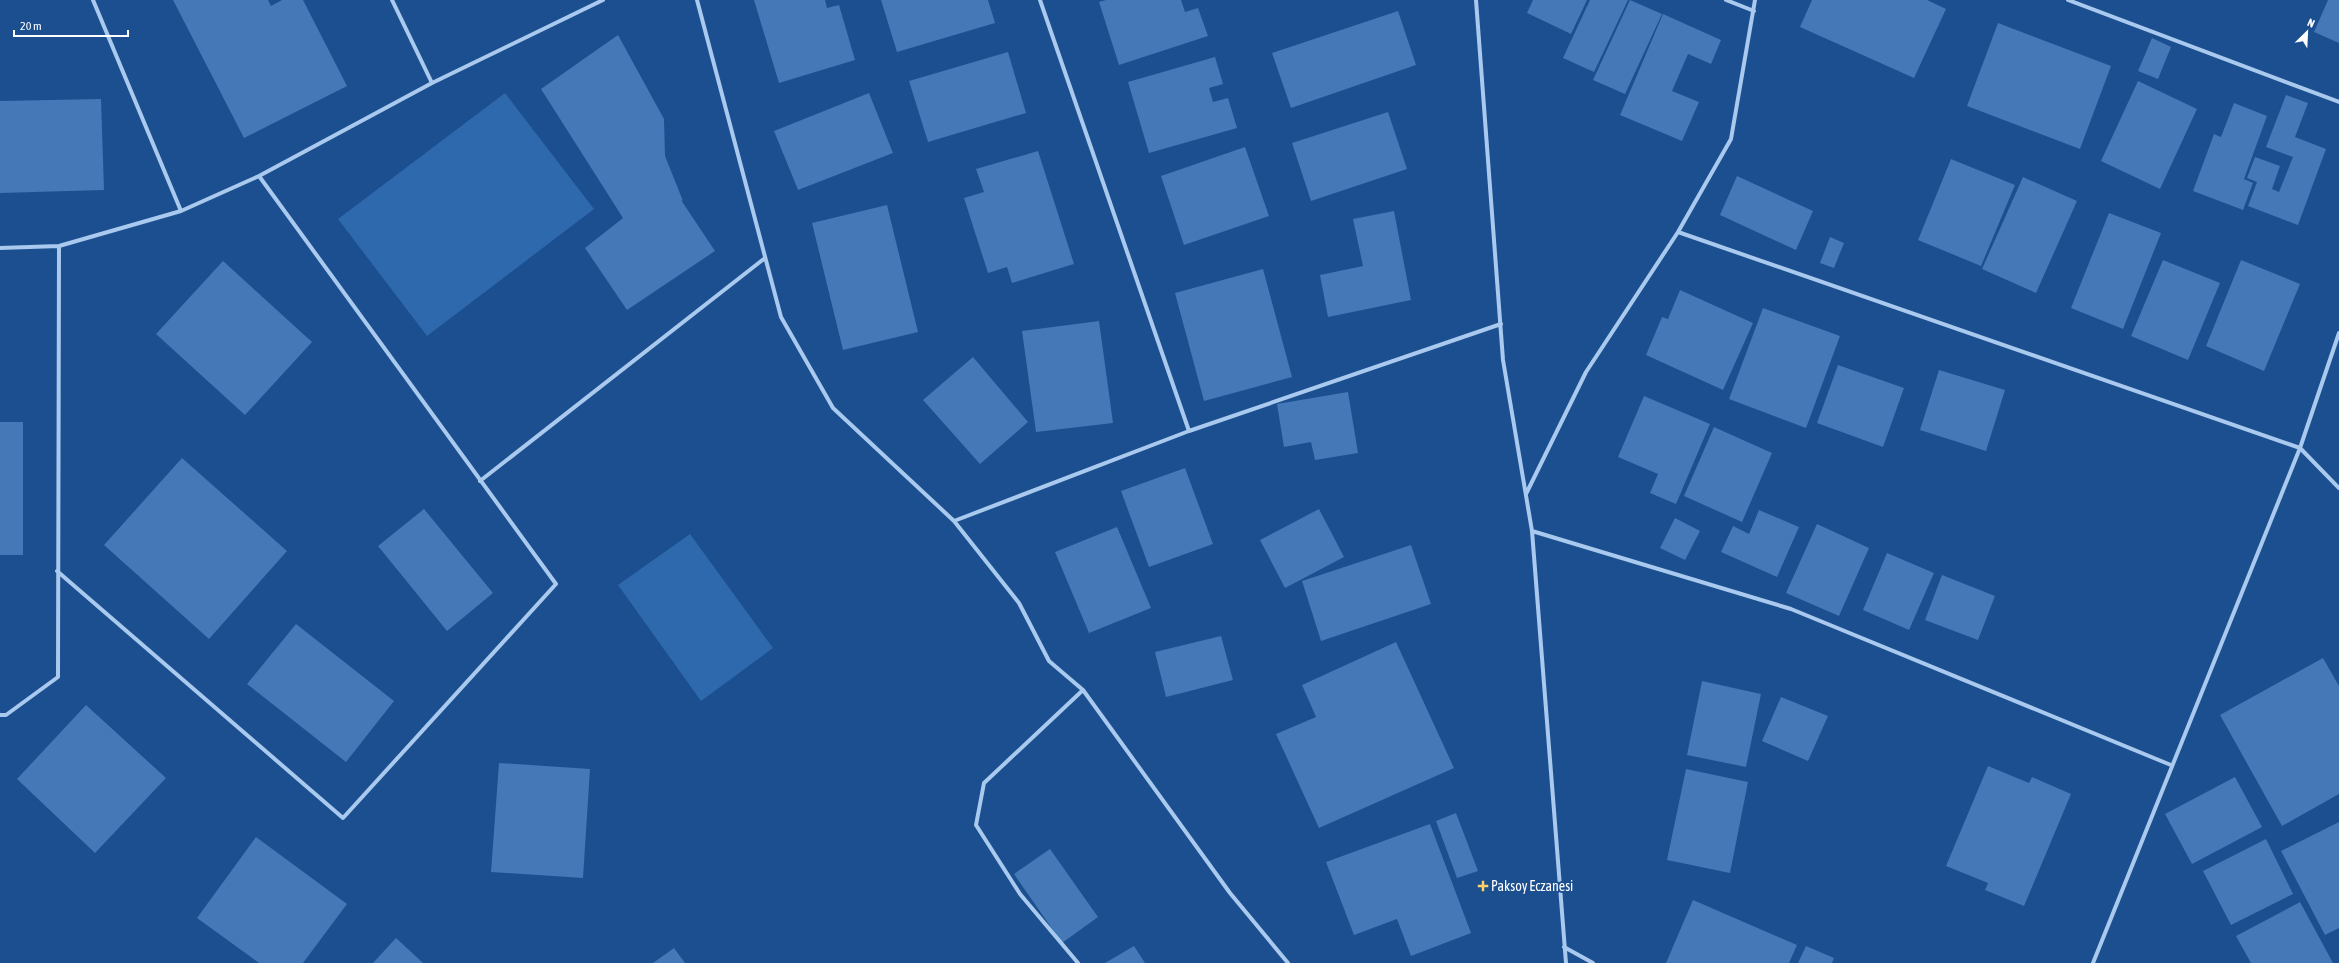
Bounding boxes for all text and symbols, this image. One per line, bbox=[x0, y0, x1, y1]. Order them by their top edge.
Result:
scale bar bbox=[14, 12, 128, 38]
north arrow bbox=[2287, 12, 2327, 52]
text: N bbox=[2306, 16, 2316, 30]
text: 20 m bbox=[20, 19, 42, 33]
place label: Paksoy Eczanesi bbox=[1491, 878, 1573, 894]
marker: Paksoy Eczanesi bbox=[1478, 881, 1488, 891]

